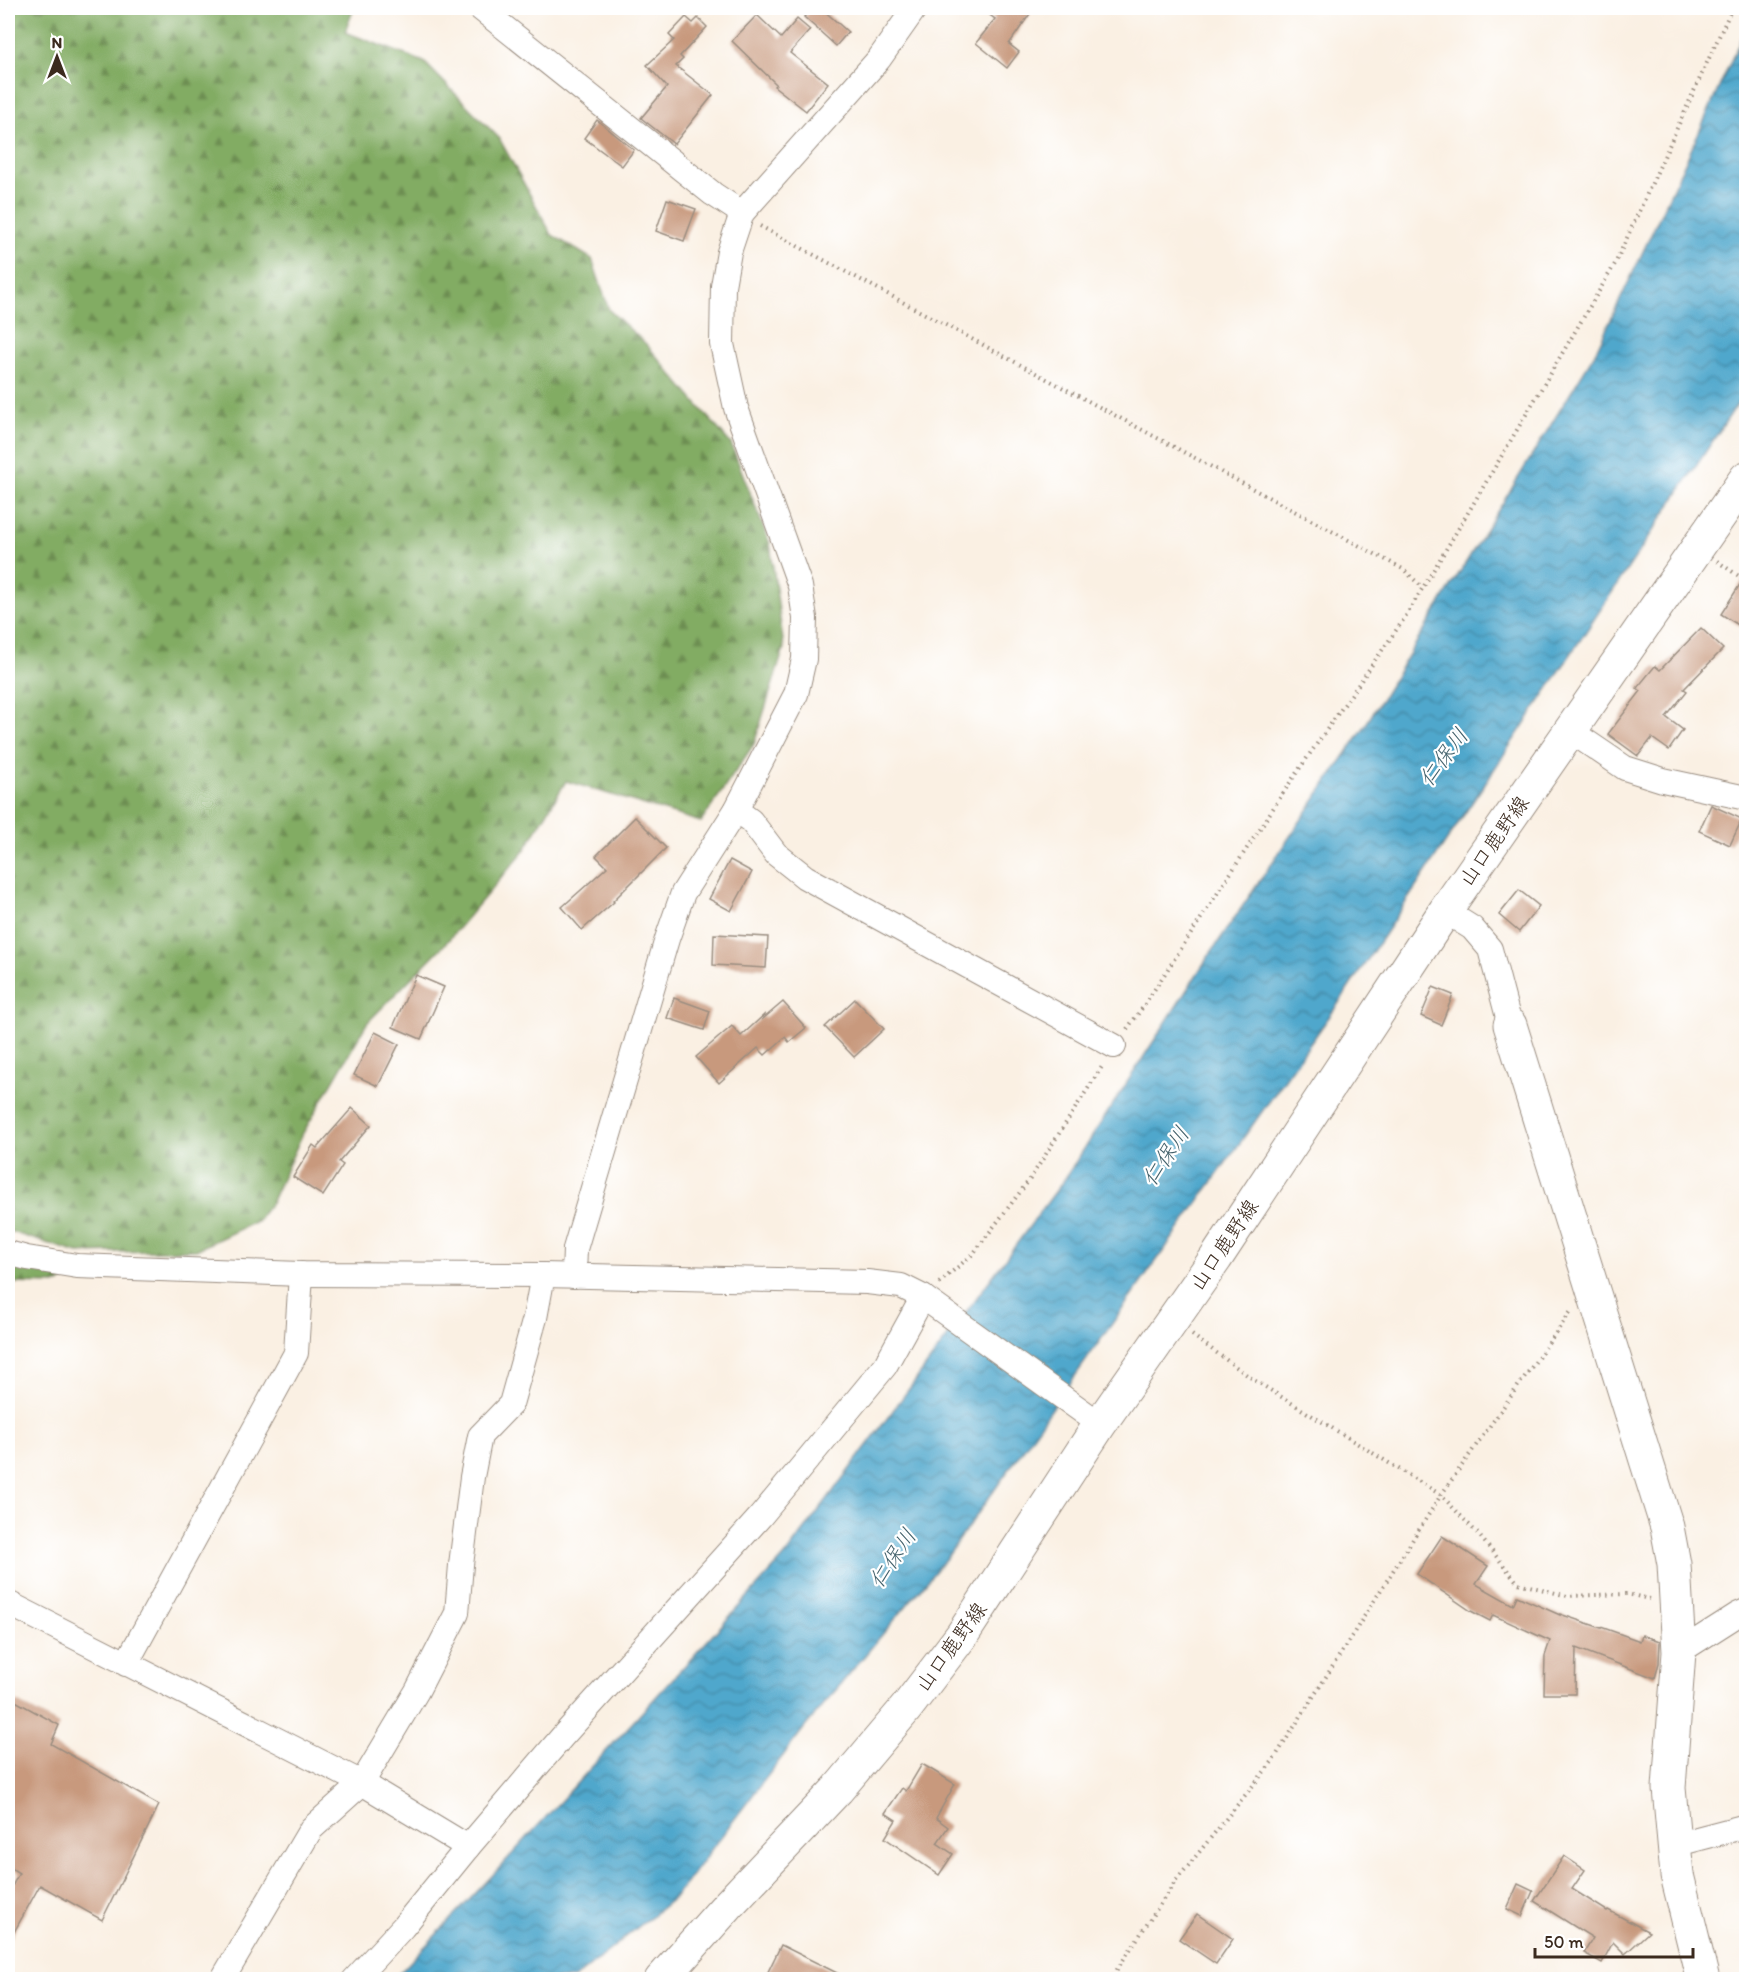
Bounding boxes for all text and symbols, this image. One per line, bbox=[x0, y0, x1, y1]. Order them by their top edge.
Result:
north arrow bbox=[27, 27, 87, 87]
text: N bbox=[52, 33, 62, 52]
water label: 仁保川 bbox=[1413, 723, 1474, 792]
street label: 山口鹿野線 bbox=[1453, 791, 1534, 891]
water label: 仁保川 bbox=[1136, 1121, 1195, 1191]
street label: 山口鹿野線 bbox=[1184, 1194, 1263, 1295]
water label: 仁保川 bbox=[863, 1523, 922, 1593]
street label: 山口鹿野線 bbox=[910, 1597, 992, 1697]
scale bar bbox=[1535, 1921, 1692, 1959]
text: 50 m bbox=[1544, 1931, 1584, 1953]

